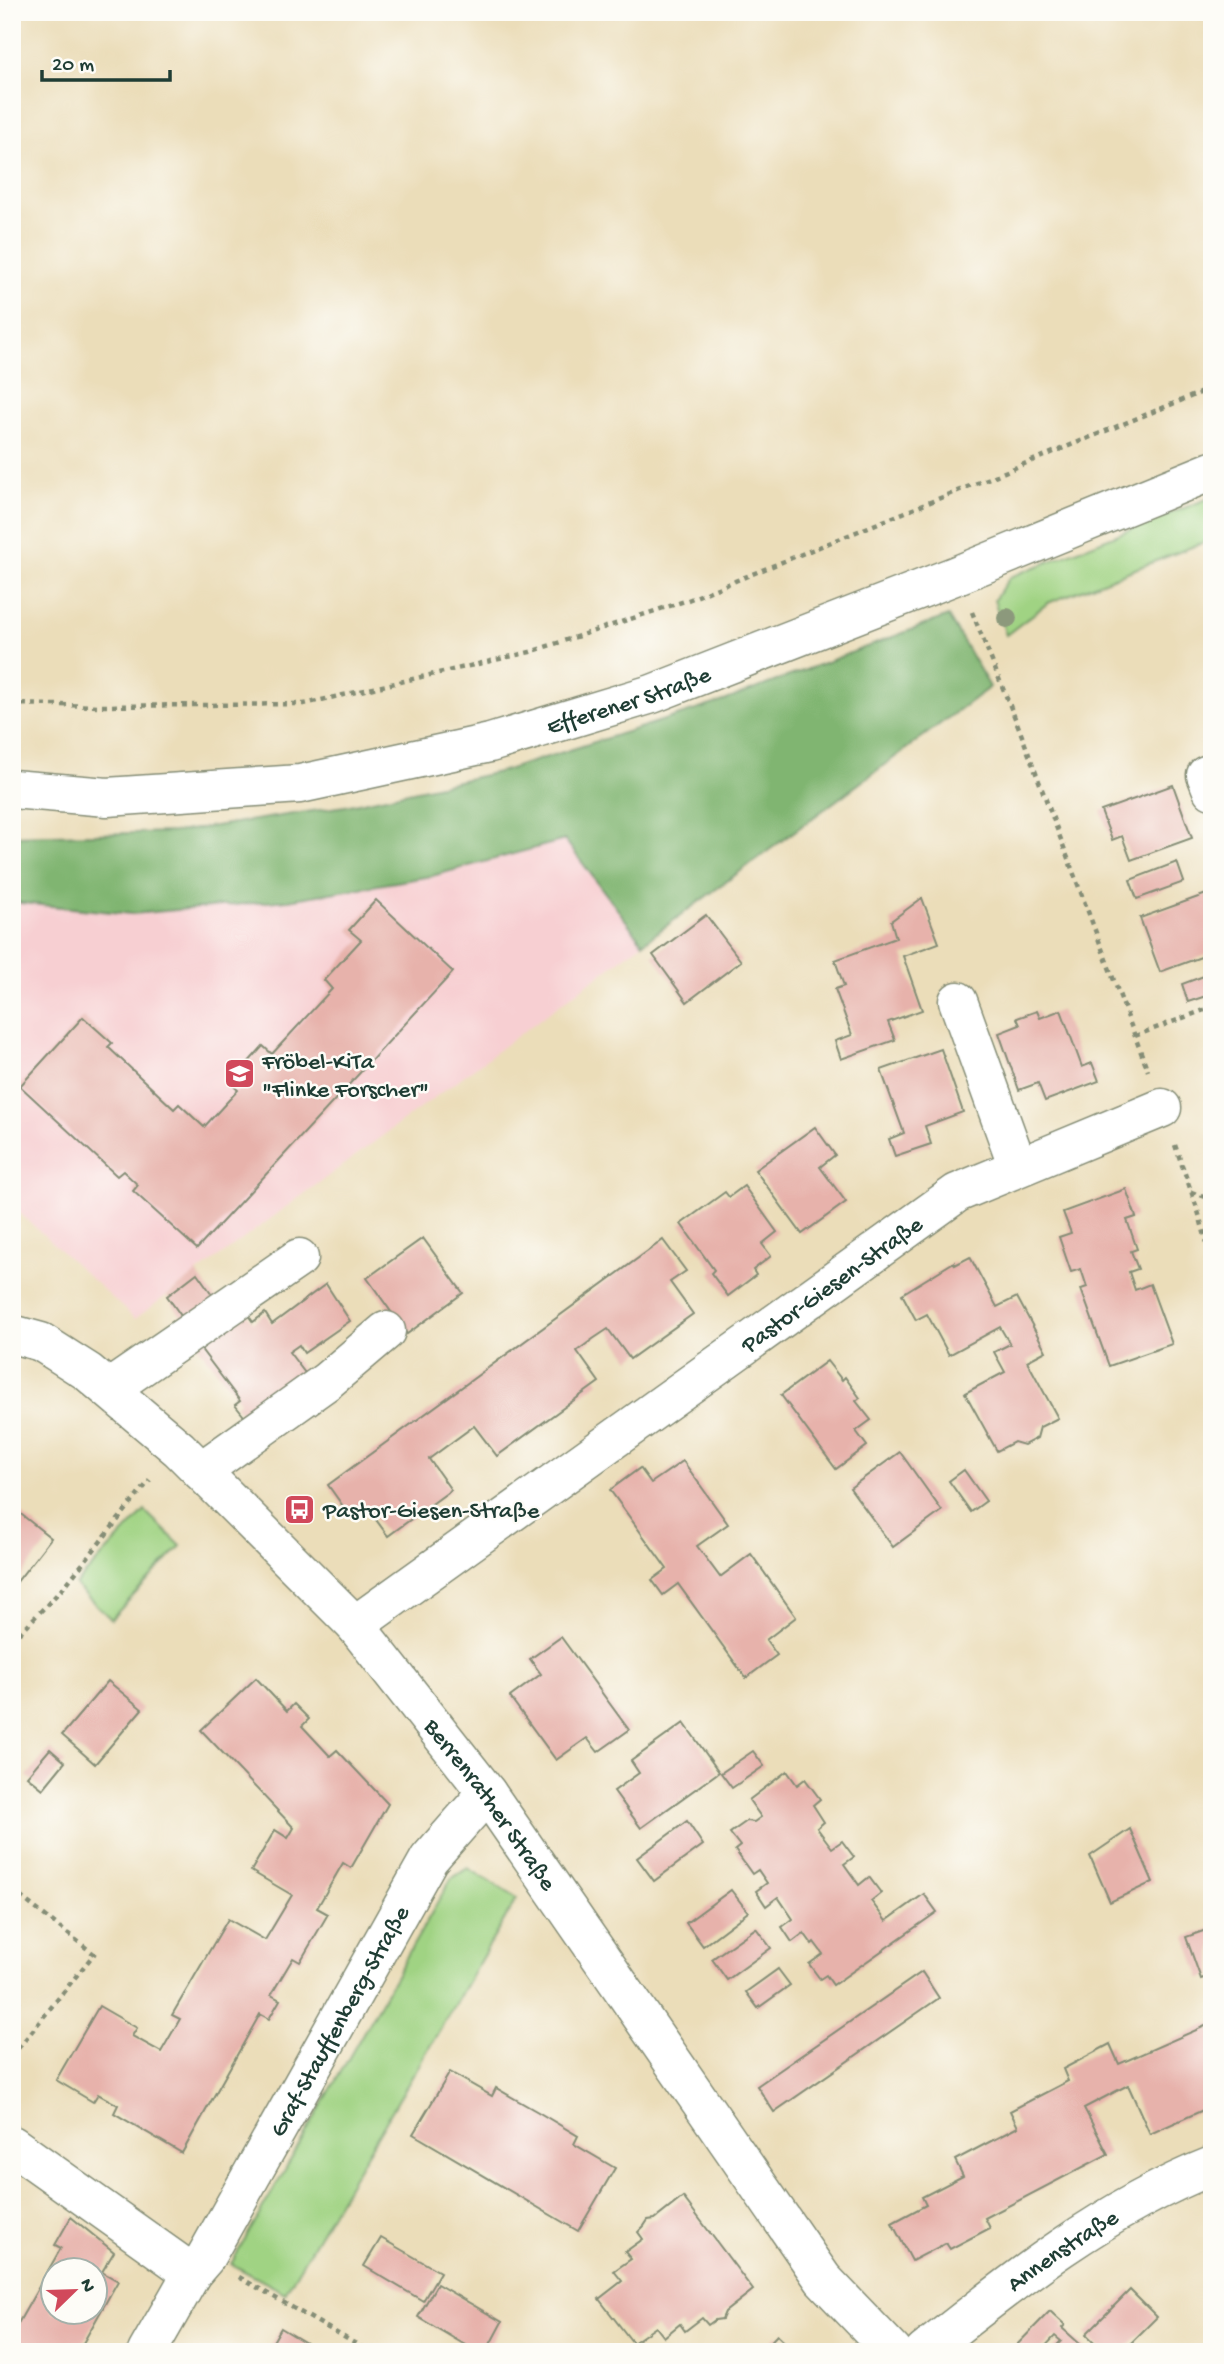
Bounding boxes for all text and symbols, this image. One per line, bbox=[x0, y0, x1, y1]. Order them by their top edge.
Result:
scale bar bbox=[42, 38, 170, 82]
text: 20 m bbox=[52, 54, 94, 79]
street label: Efferener Straße bbox=[544, 661, 716, 743]
place label: Fröbel-KiTa "Flinke Forscher" bbox=[261, 1049, 429, 1106]
school or university icon: Fröbel-KiTa "Flinke Forscher" bbox=[222, 1057, 256, 1091]
street label: Pastor-Giesen-Straße bbox=[736, 1211, 930, 1362]
bus stop icon: Pastor-Giesen-Straße bbox=[283, 1492, 317, 1526]
place label: Pastor-Giesen-Straße bbox=[322, 1498, 540, 1527]
street label: Berrenrather Straße bbox=[416, 1713, 562, 1898]
street label: Graf-Stauffenberg-Straße bbox=[265, 1901, 418, 2143]
street label: Annenstraße bbox=[1002, 2204, 1125, 2300]
north arrow bbox=[38, 2256, 108, 2326]
text: N bbox=[73, 2276, 99, 2296]

